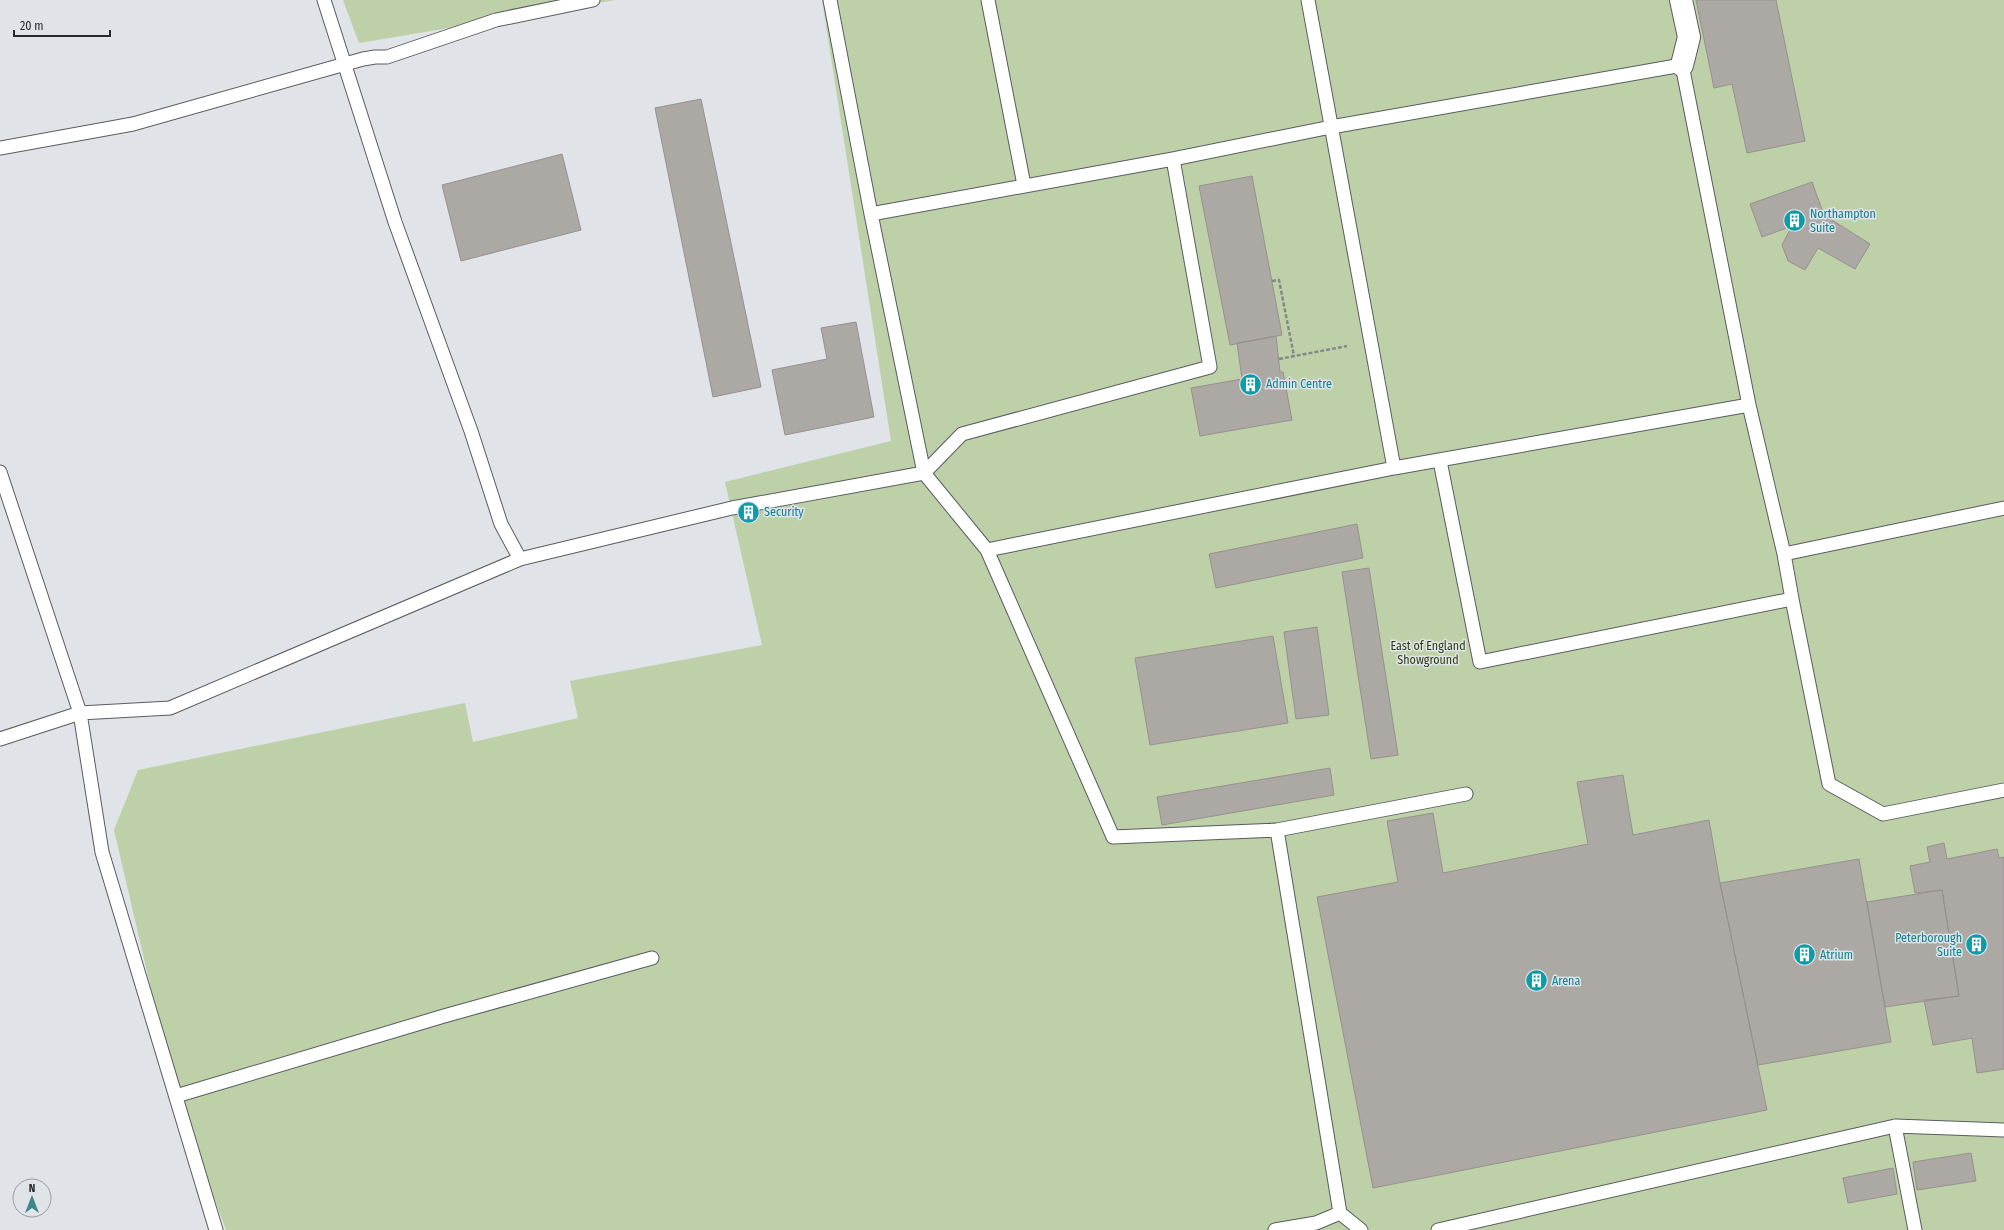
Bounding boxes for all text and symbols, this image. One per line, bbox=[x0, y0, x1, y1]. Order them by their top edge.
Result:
scale bar bbox=[14, 12, 110, 38]
text: 20 m bbox=[20, 19, 44, 33]
place label: Northampton Suite bbox=[1810, 207, 1876, 235]
building icon: Northampton Suite bbox=[1782, 208, 1808, 234]
building icon: Admin Centre bbox=[1238, 371, 1264, 397]
place label: Admin Centre bbox=[1266, 377, 1332, 391]
building icon: Security bbox=[735, 499, 761, 525]
place label: Security bbox=[764, 505, 804, 519]
park label: East of England Showground bbox=[1390, 639, 1466, 667]
place label: Peterborough Suite bbox=[1895, 931, 1962, 959]
building icon: Peterborough Suite bbox=[1964, 932, 1990, 958]
building icon: Atrium bbox=[1792, 942, 1818, 968]
place label: Atrium bbox=[1820, 948, 1853, 962]
building icon: Arena bbox=[1524, 968, 1550, 994]
place label: Arena bbox=[1552, 974, 1580, 988]
north arrow bbox=[12, 1178, 52, 1218]
text: N bbox=[29, 1182, 35, 1195]

